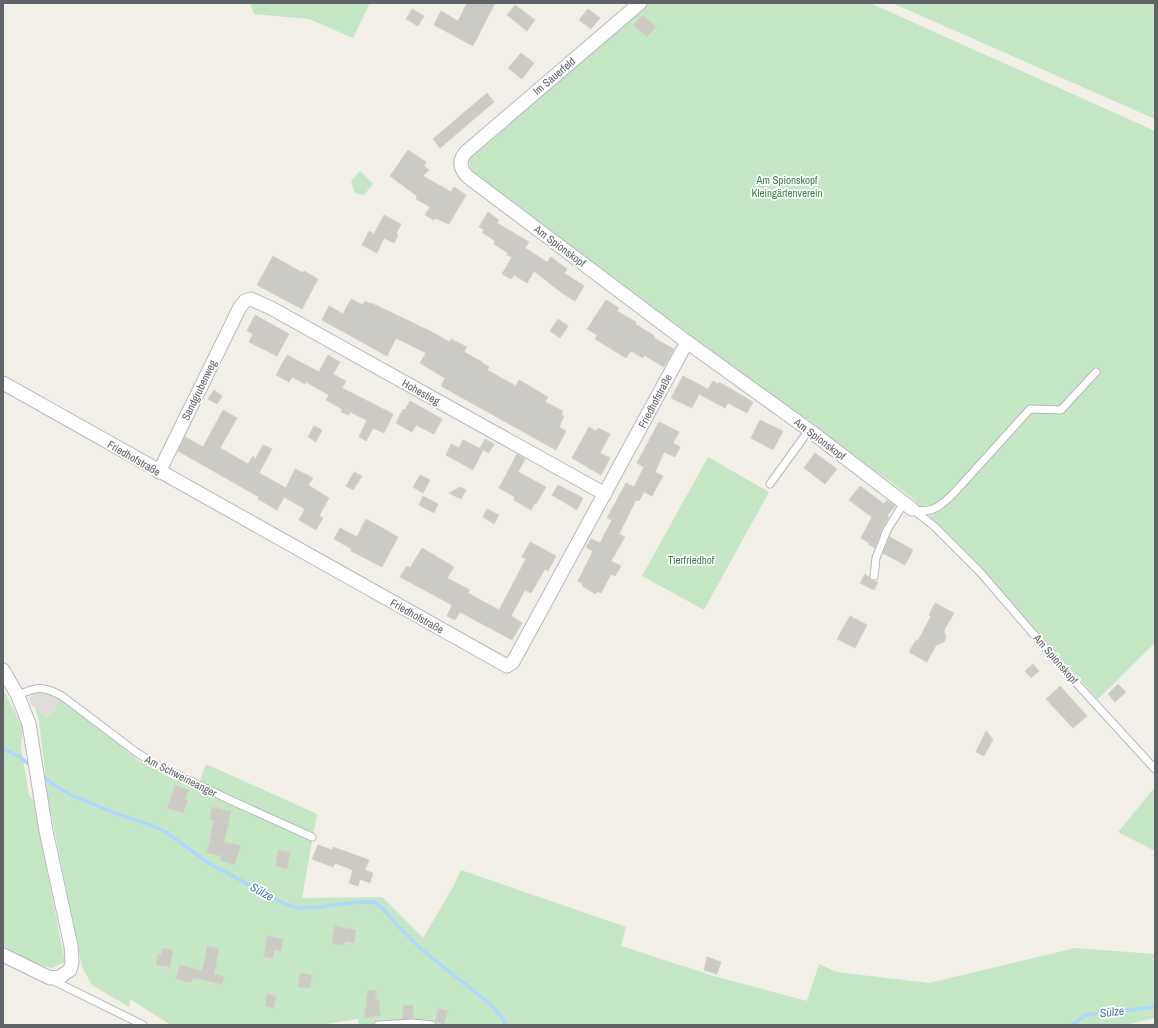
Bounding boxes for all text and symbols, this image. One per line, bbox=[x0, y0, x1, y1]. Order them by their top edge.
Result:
street label: Im Sauerfeld bbox=[530, 54, 578, 98]
park label: Am Spionskopf Kleingärtenverein bbox=[751, 173, 823, 200]
street label: Am Spionskopf bbox=[531, 221, 589, 270]
street label: Sandgrubenweg bbox=[178, 357, 220, 423]
street label: Friedhofstraße bbox=[635, 372, 675, 430]
street label: Hohestieg bbox=[400, 376, 442, 408]
street label: Am Spionskopf bbox=[791, 414, 849, 463]
street label: Friedhofstraße bbox=[105, 437, 163, 479]
park label: Tierfriedhof bbox=[668, 553, 715, 567]
street label: Friedhofstraße bbox=[388, 596, 446, 636]
street label: Am Spionskopf bbox=[1030, 631, 1082, 687]
street label: Am Schweineanger bbox=[142, 751, 219, 800]
water label: Sülze bbox=[247, 879, 277, 905]
water label: Sülze bbox=[1099, 1002, 1126, 1021]

